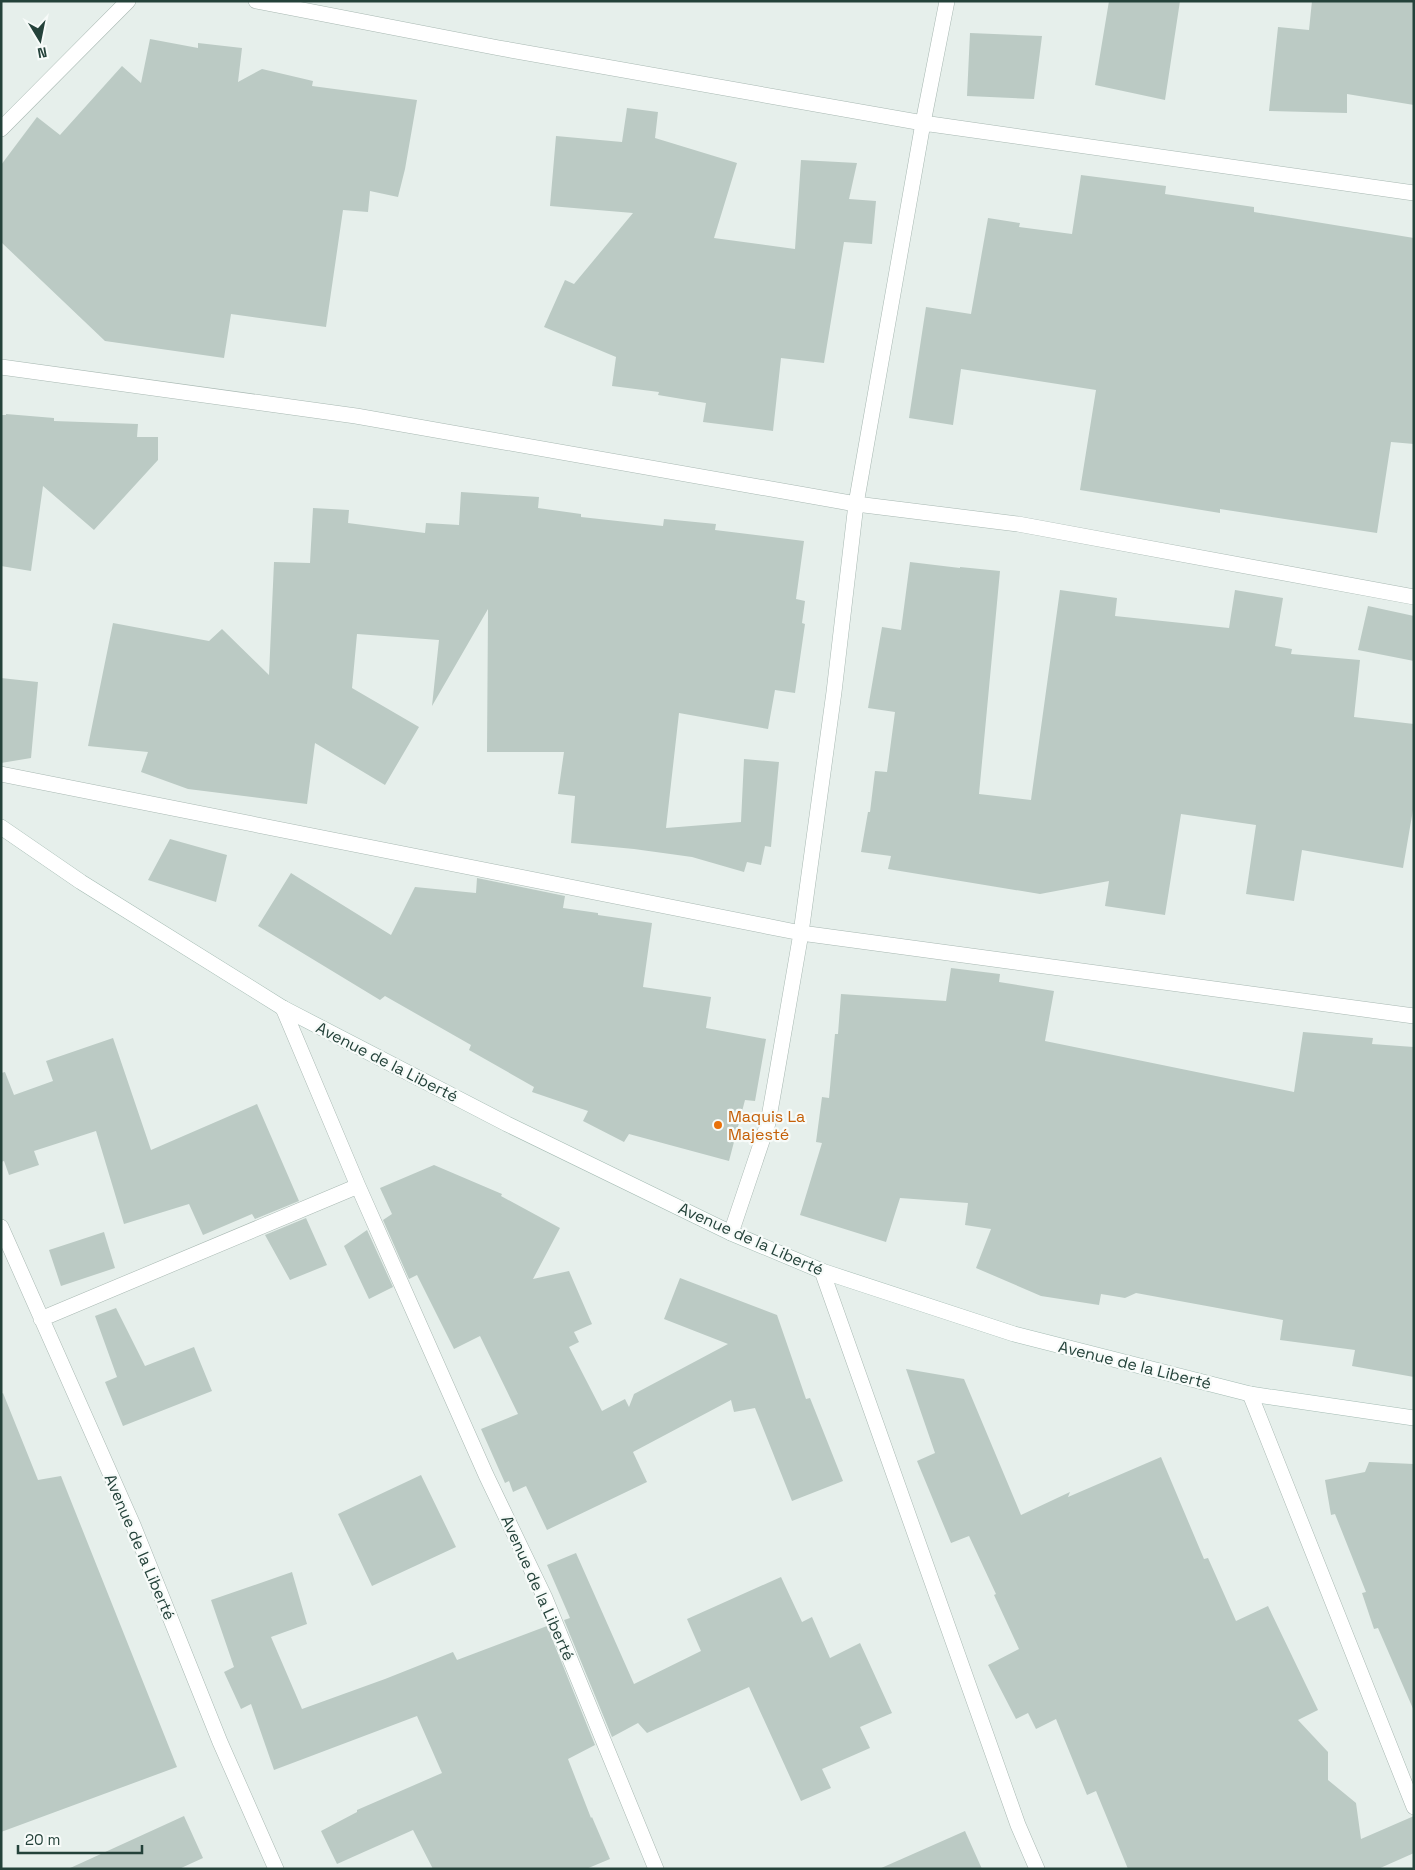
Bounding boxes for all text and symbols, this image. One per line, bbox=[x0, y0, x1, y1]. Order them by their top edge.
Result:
north arrow bbox=[15, 15, 65, 65]
text: N bbox=[36, 43, 48, 62]
street label: Avenue de la Liberté bbox=[312, 1017, 462, 1107]
place label: Maquis La Majesté bbox=[728, 1106, 805, 1145]
marker: Maquis La Majesté bbox=[712, 1119, 724, 1131]
street label: Avenue de la Liberté bbox=[675, 1198, 827, 1280]
street label: Avenue de la Liberté bbox=[1056, 1336, 1214, 1394]
street label: Avenue de la Liberté bbox=[100, 1471, 180, 1623]
street label: Avenue de la Liberté bbox=[497, 1512, 579, 1664]
scale bar bbox=[18, 1822, 141, 1854]
text: 20 m bbox=[25, 1830, 60, 1849]

